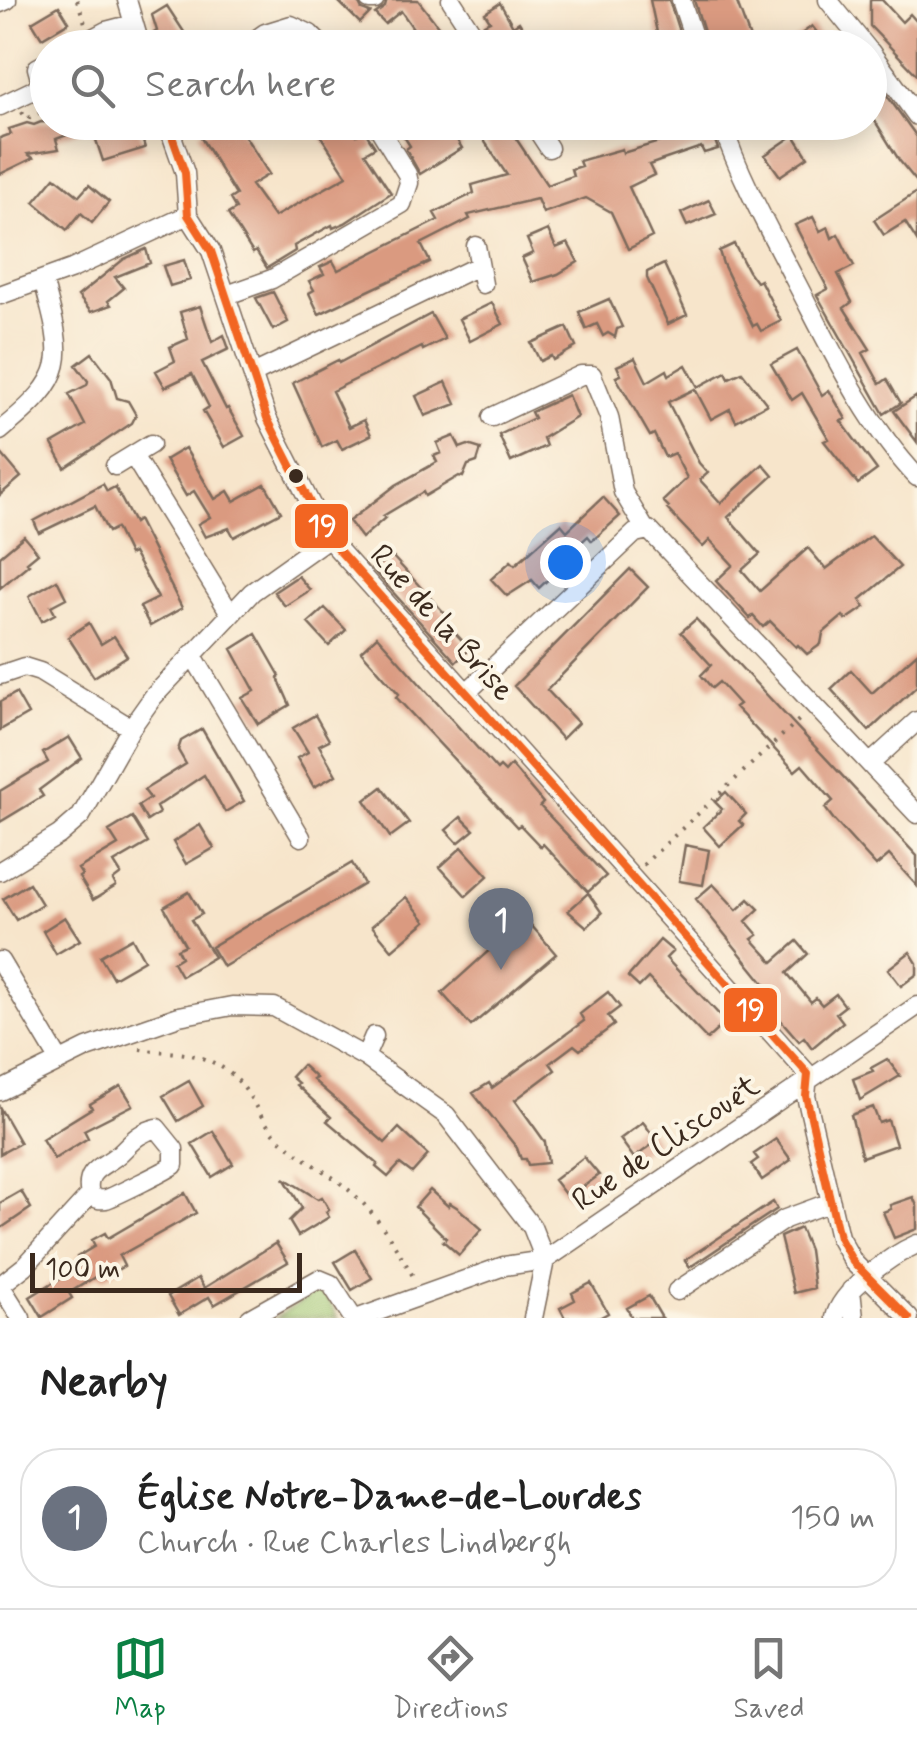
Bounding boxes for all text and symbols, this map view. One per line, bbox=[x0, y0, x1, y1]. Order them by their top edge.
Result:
search box bbox=[30, 30, 887, 140]
icon: search bbox=[65, 58, 120, 113]
text: Search here bbox=[145, 61, 336, 110]
unlabelled marker bbox=[286, 466, 306, 486]
line badge: 19 bbox=[293, 502, 350, 550]
text: 19 bbox=[307, 509, 337, 546]
street label: Rue de la Brise bbox=[360, 536, 523, 711]
your location bbox=[540, 537, 591, 588]
pin: 1 bbox=[468, 888, 534, 970]
line badge: 19 bbox=[722, 986, 779, 1034]
text: 19 bbox=[735, 993, 765, 1030]
street label: Rue de Cliscouët bbox=[564, 1065, 768, 1222]
scale bar bbox=[30, 1248, 302, 1292]
text: 100 m bbox=[45, 1252, 120, 1289]
text: Nearby bbox=[40, 1356, 168, 1411]
text: Église Notre-Dame-de-Lourdes bbox=[137, 1473, 641, 1522]
text: 1 bbox=[67, 1497, 82, 1539]
text: 150 m bbox=[790, 1497, 875, 1539]
text: Church · Rue Charles Lindbergh bbox=[137, 1522, 572, 1564]
tab: Map bbox=[113, 1631, 168, 1728]
tab: Directions bbox=[393, 1631, 508, 1728]
tab: Saved bbox=[734, 1631, 804, 1728]

